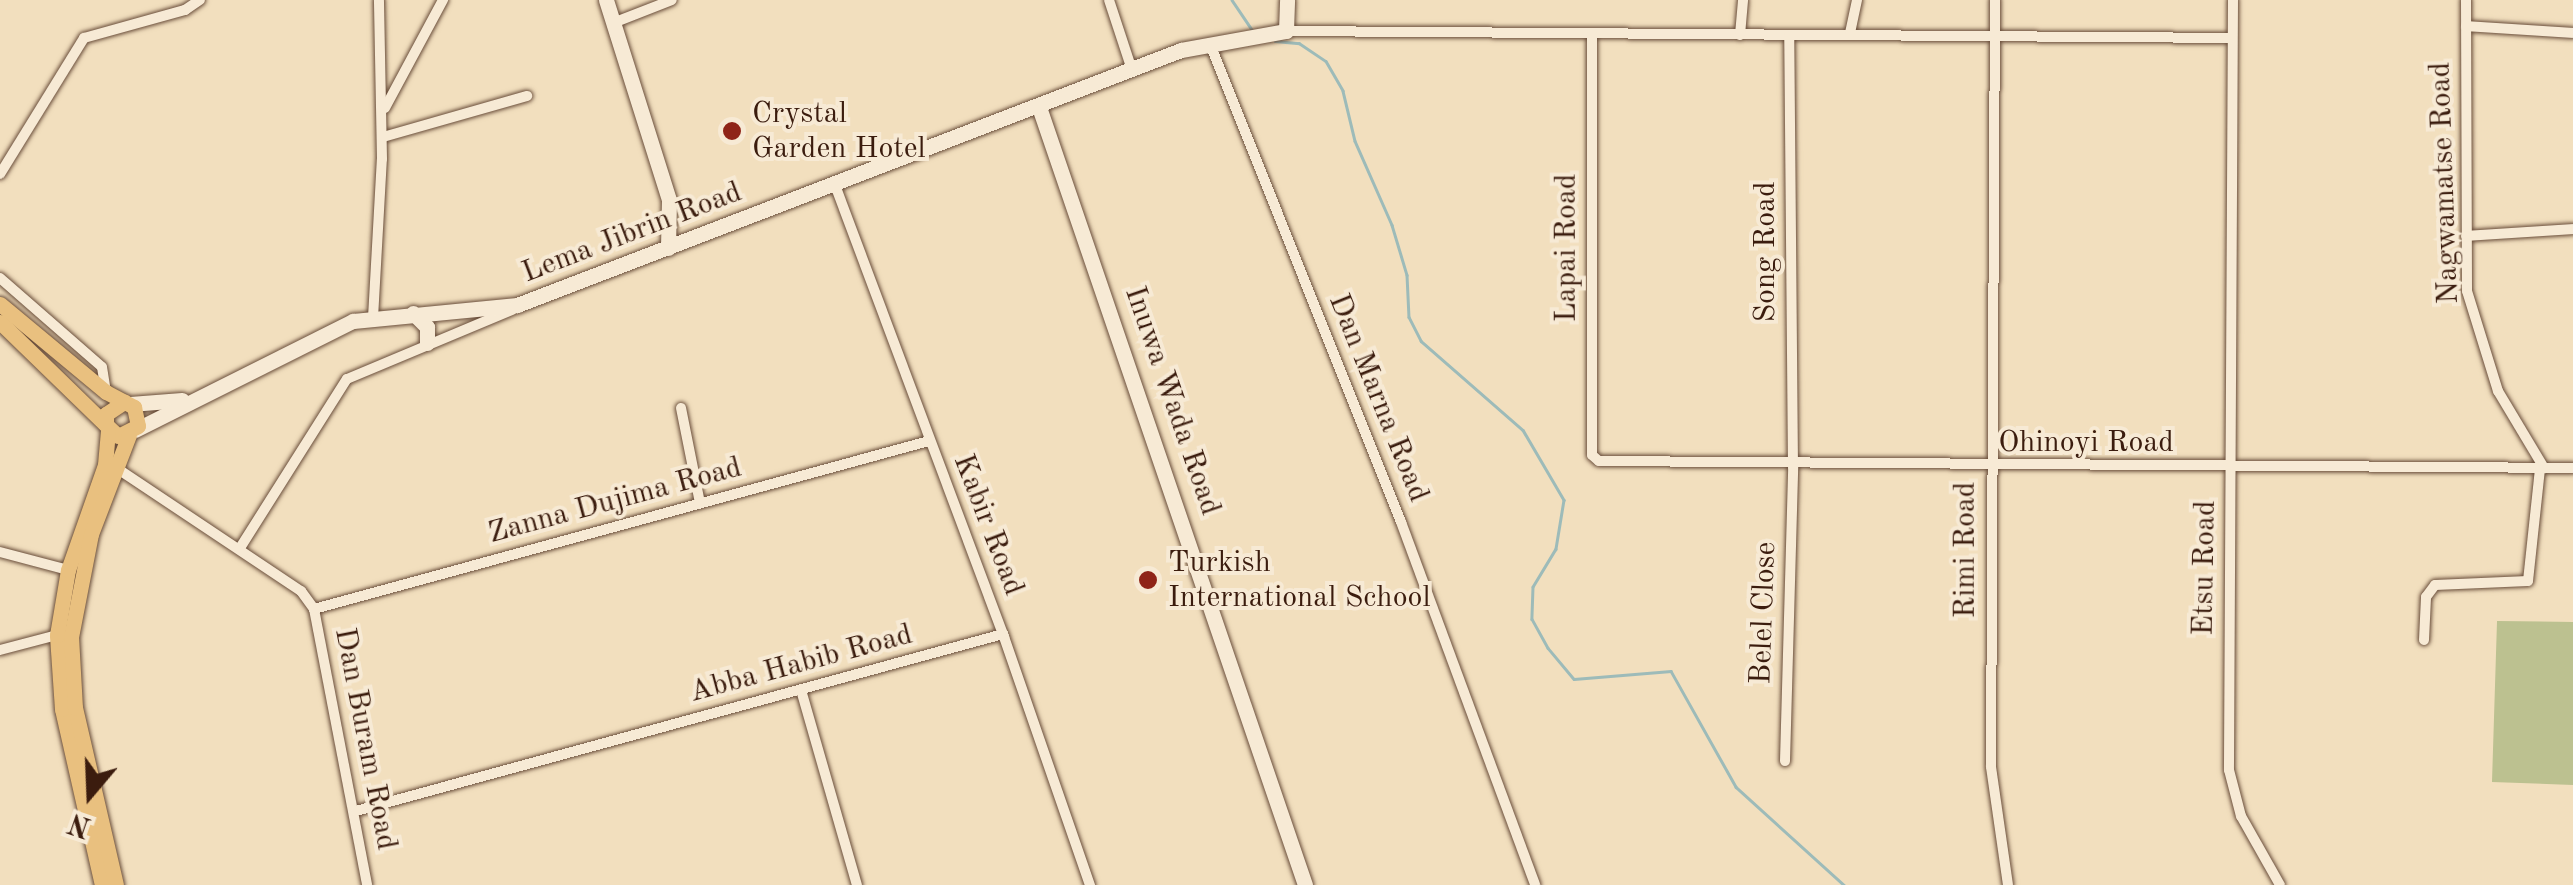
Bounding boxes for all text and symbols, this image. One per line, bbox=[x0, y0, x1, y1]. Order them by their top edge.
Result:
street label: Nagwamatse Road bbox=[2423, 61, 2467, 305]
place label: Crystal Garden Hotel bbox=[752, 96, 926, 166]
marker: Crystal Garden Hotel bbox=[721, 120, 743, 142]
street label: Lapai Road bbox=[1549, 174, 1585, 322]
street label: Lema Jibrin Road bbox=[517, 175, 747, 291]
street label: Song Road bbox=[1748, 181, 1784, 323]
street label: Inuwa Wada Road bbox=[1116, 282, 1228, 520]
street label: Dan Marna Road bbox=[1320, 289, 1436, 507]
street label: Ohinoyi Road bbox=[1998, 425, 2174, 461]
street label: Kabir Road bbox=[945, 449, 1031, 601]
street label: Zanna Dujima Road bbox=[484, 450, 746, 552]
street label: Rimi Road bbox=[1948, 482, 1984, 618]
street label: Etsu Road bbox=[2186, 500, 2224, 636]
street label: Belel Close bbox=[1744, 541, 1784, 685]
place label: Turkish International School bbox=[1168, 545, 1430, 616]
marker: Turkish International School bbox=[1137, 569, 1159, 591]
street label: Abba Habib Road bbox=[686, 617, 916, 711]
street label: Dan Buram Road bbox=[326, 625, 404, 853]
north arrow bbox=[40, 745, 140, 845]
text: N bbox=[66, 807, 95, 840]

